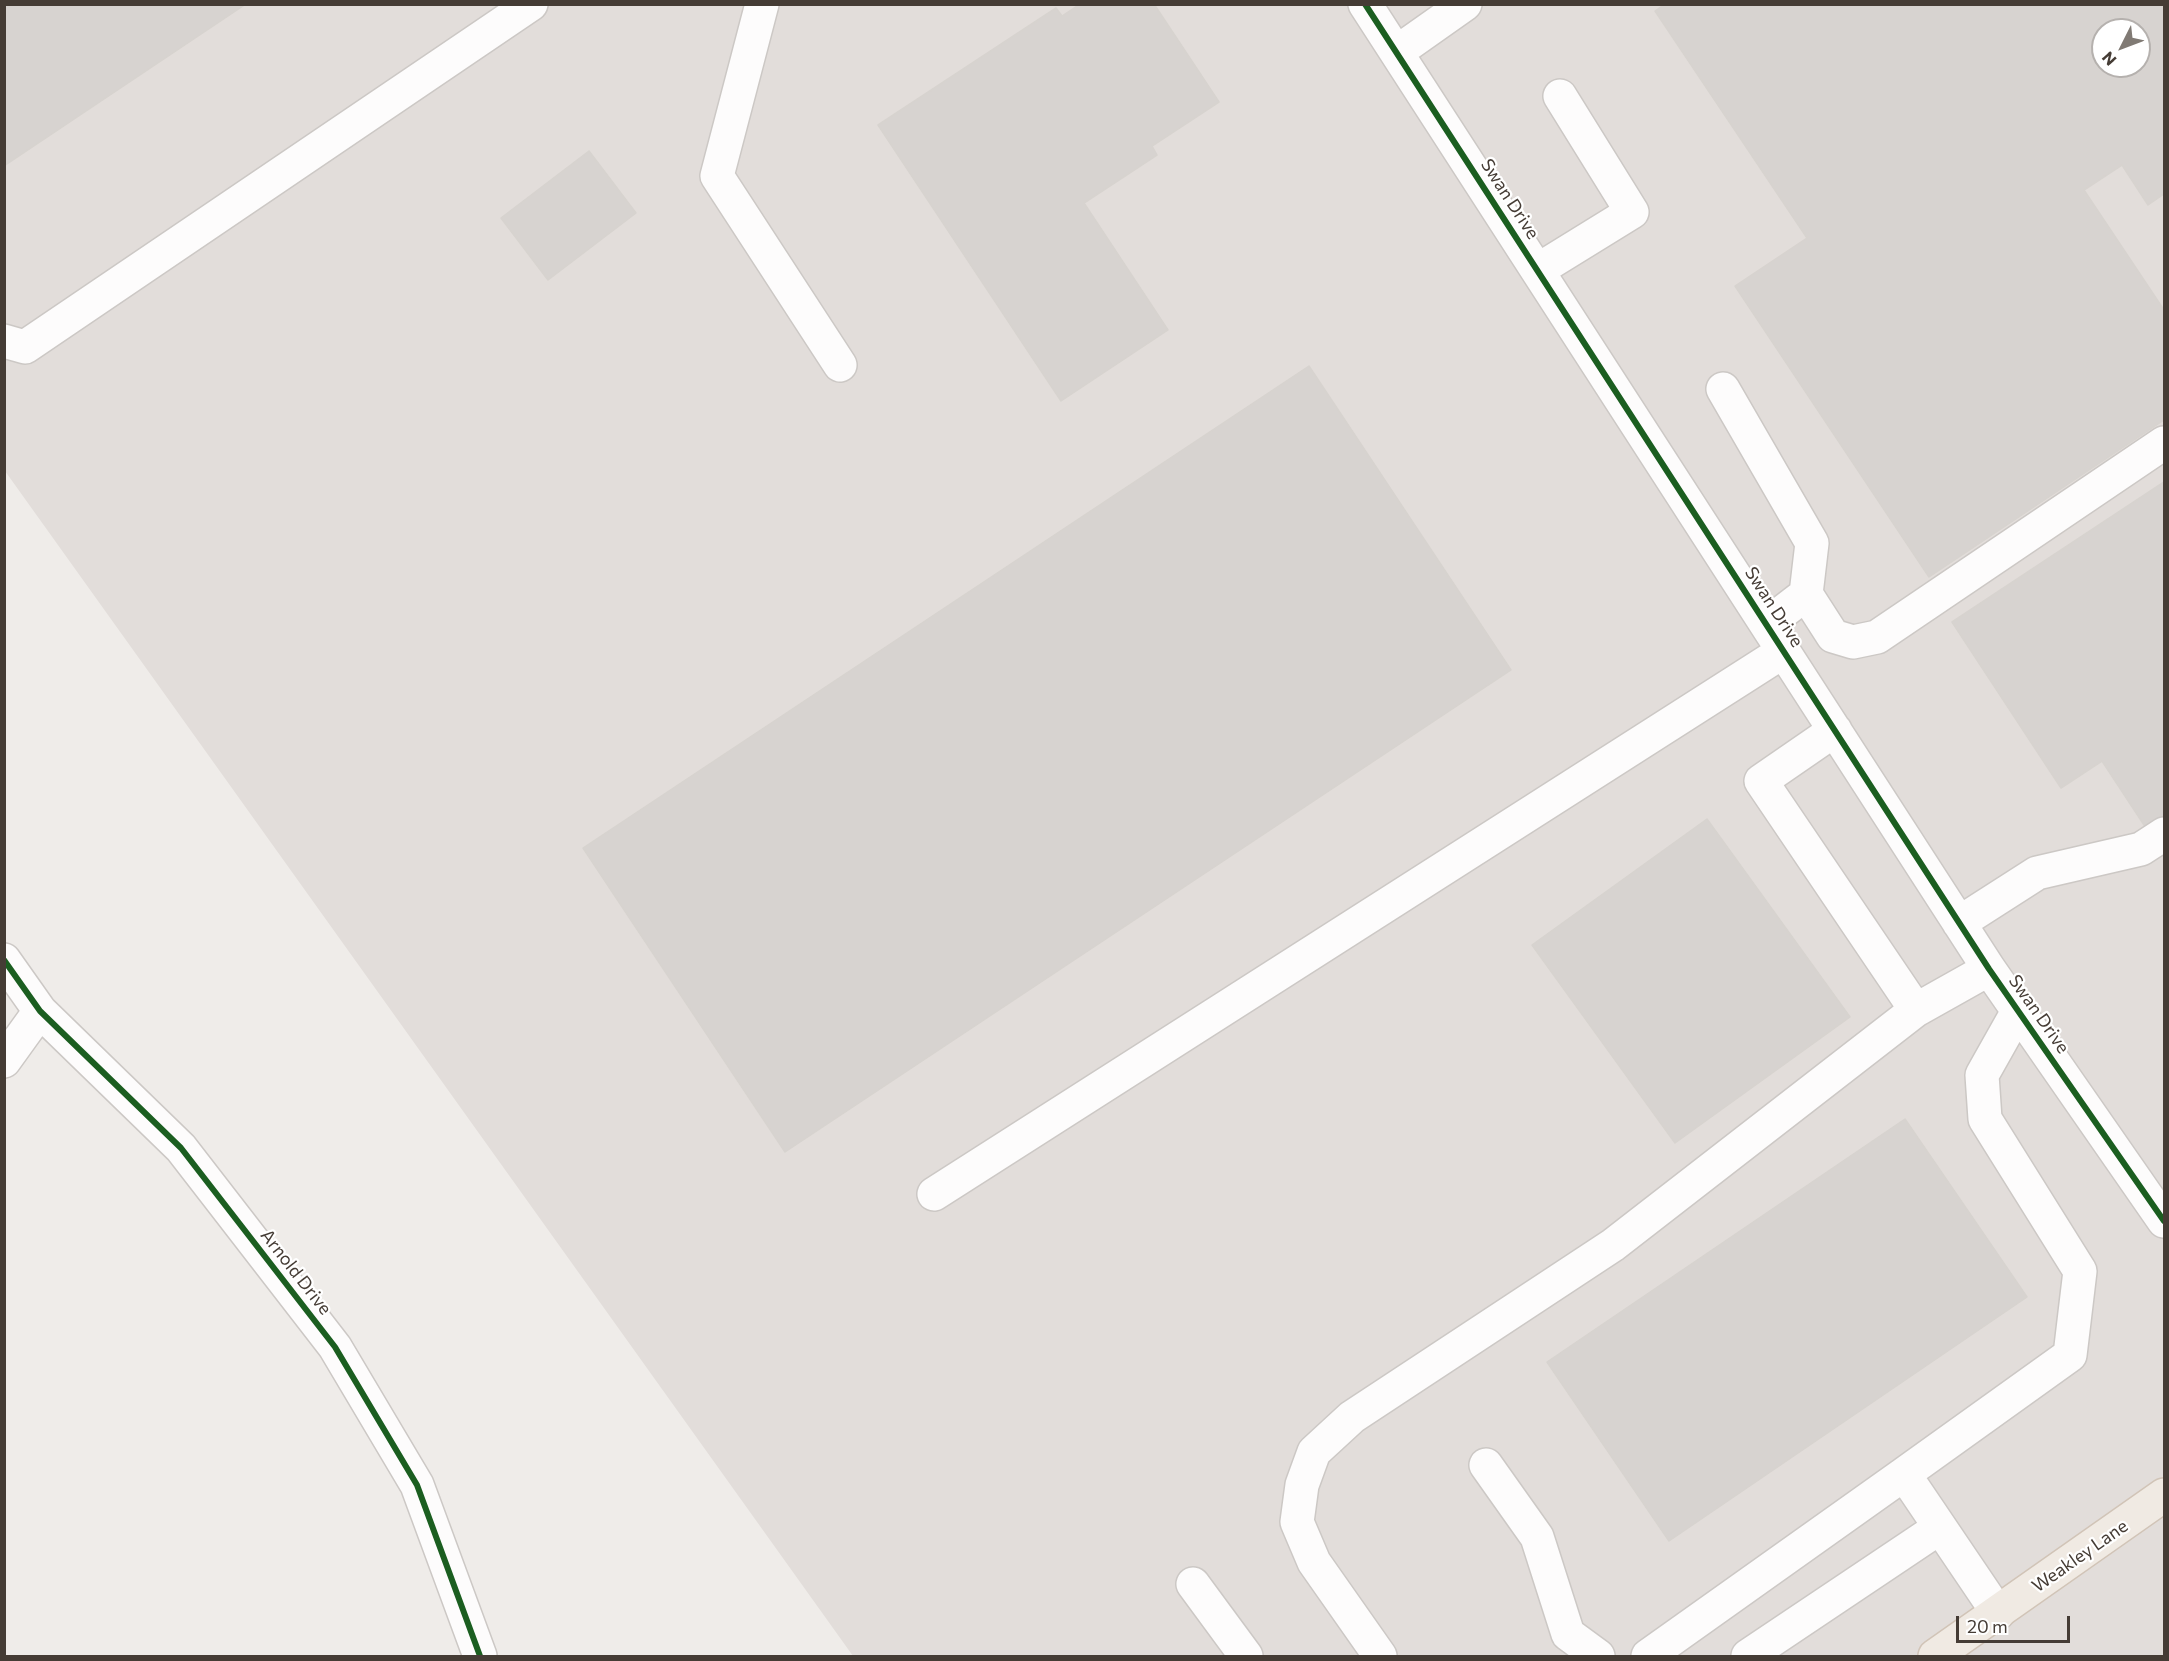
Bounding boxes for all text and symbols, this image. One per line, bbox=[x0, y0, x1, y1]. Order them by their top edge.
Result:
north arrow bbox=[2091, 18, 2151, 78]
text: N bbox=[2098, 48, 2120, 70]
street label: Swan Drive bbox=[1476, 155, 1544, 243]
street label: Swan Drive bbox=[1740, 563, 1808, 651]
street label: Swan Drive bbox=[2004, 971, 2074, 1057]
street label: Arnold Drive bbox=[256, 1225, 336, 1319]
street label: Weakley Lane bbox=[2028, 1515, 2132, 1597]
scale bar bbox=[1959, 1604, 2073, 1642]
text: 20 m bbox=[1967, 1615, 2008, 1637]

